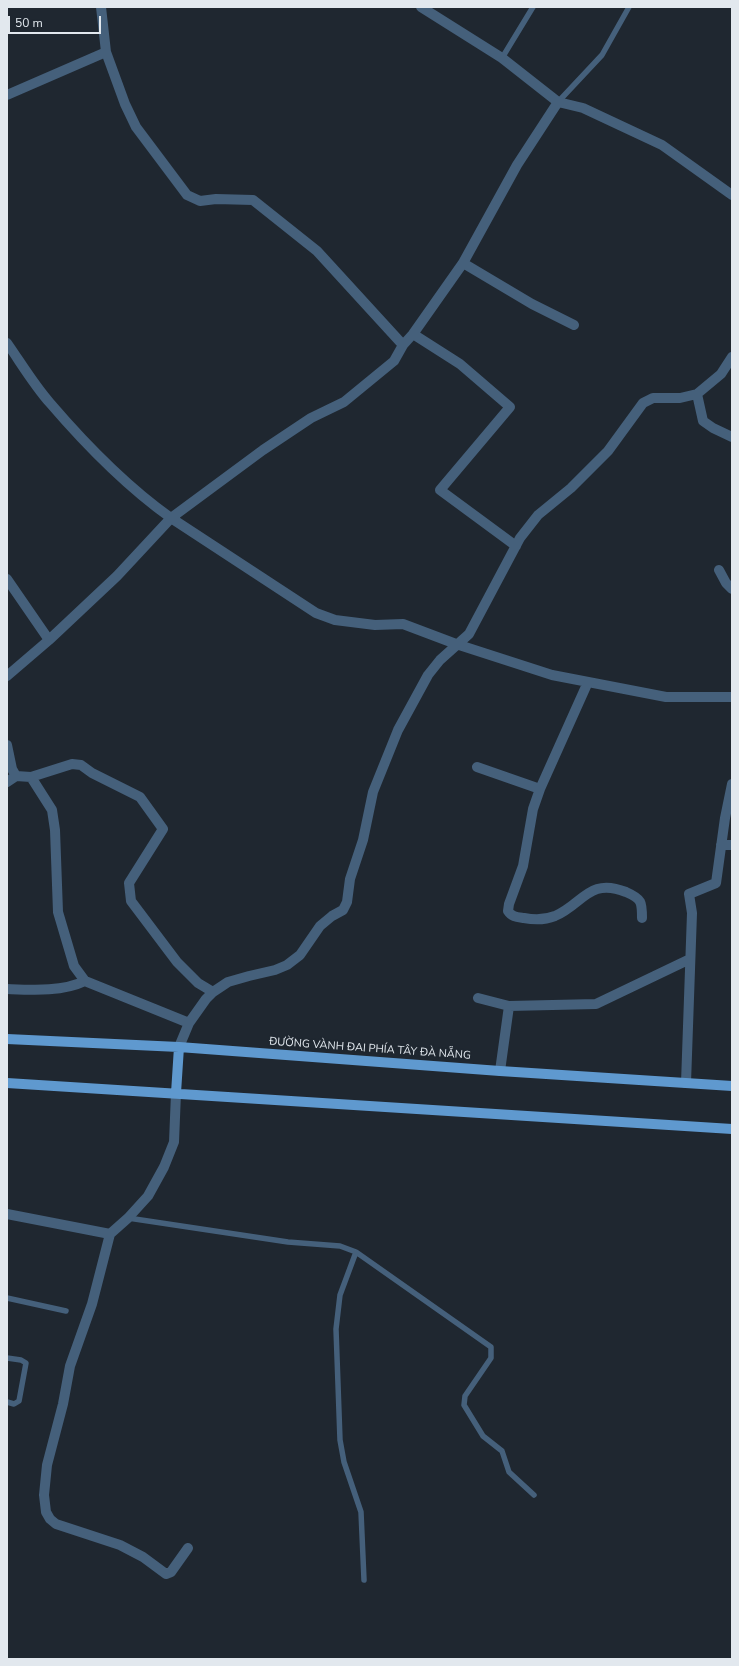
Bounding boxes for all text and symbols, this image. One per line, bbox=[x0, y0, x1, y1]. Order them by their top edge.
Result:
scale bar bbox=[10, 8, 103, 34]
text: 50 m bbox=[15, 15, 43, 31]
street label: ĐƯỜNG VÀNH ĐAI PHÍA TÂY ĐÀ NẴNG bbox=[269, 1035, 471, 1063]

